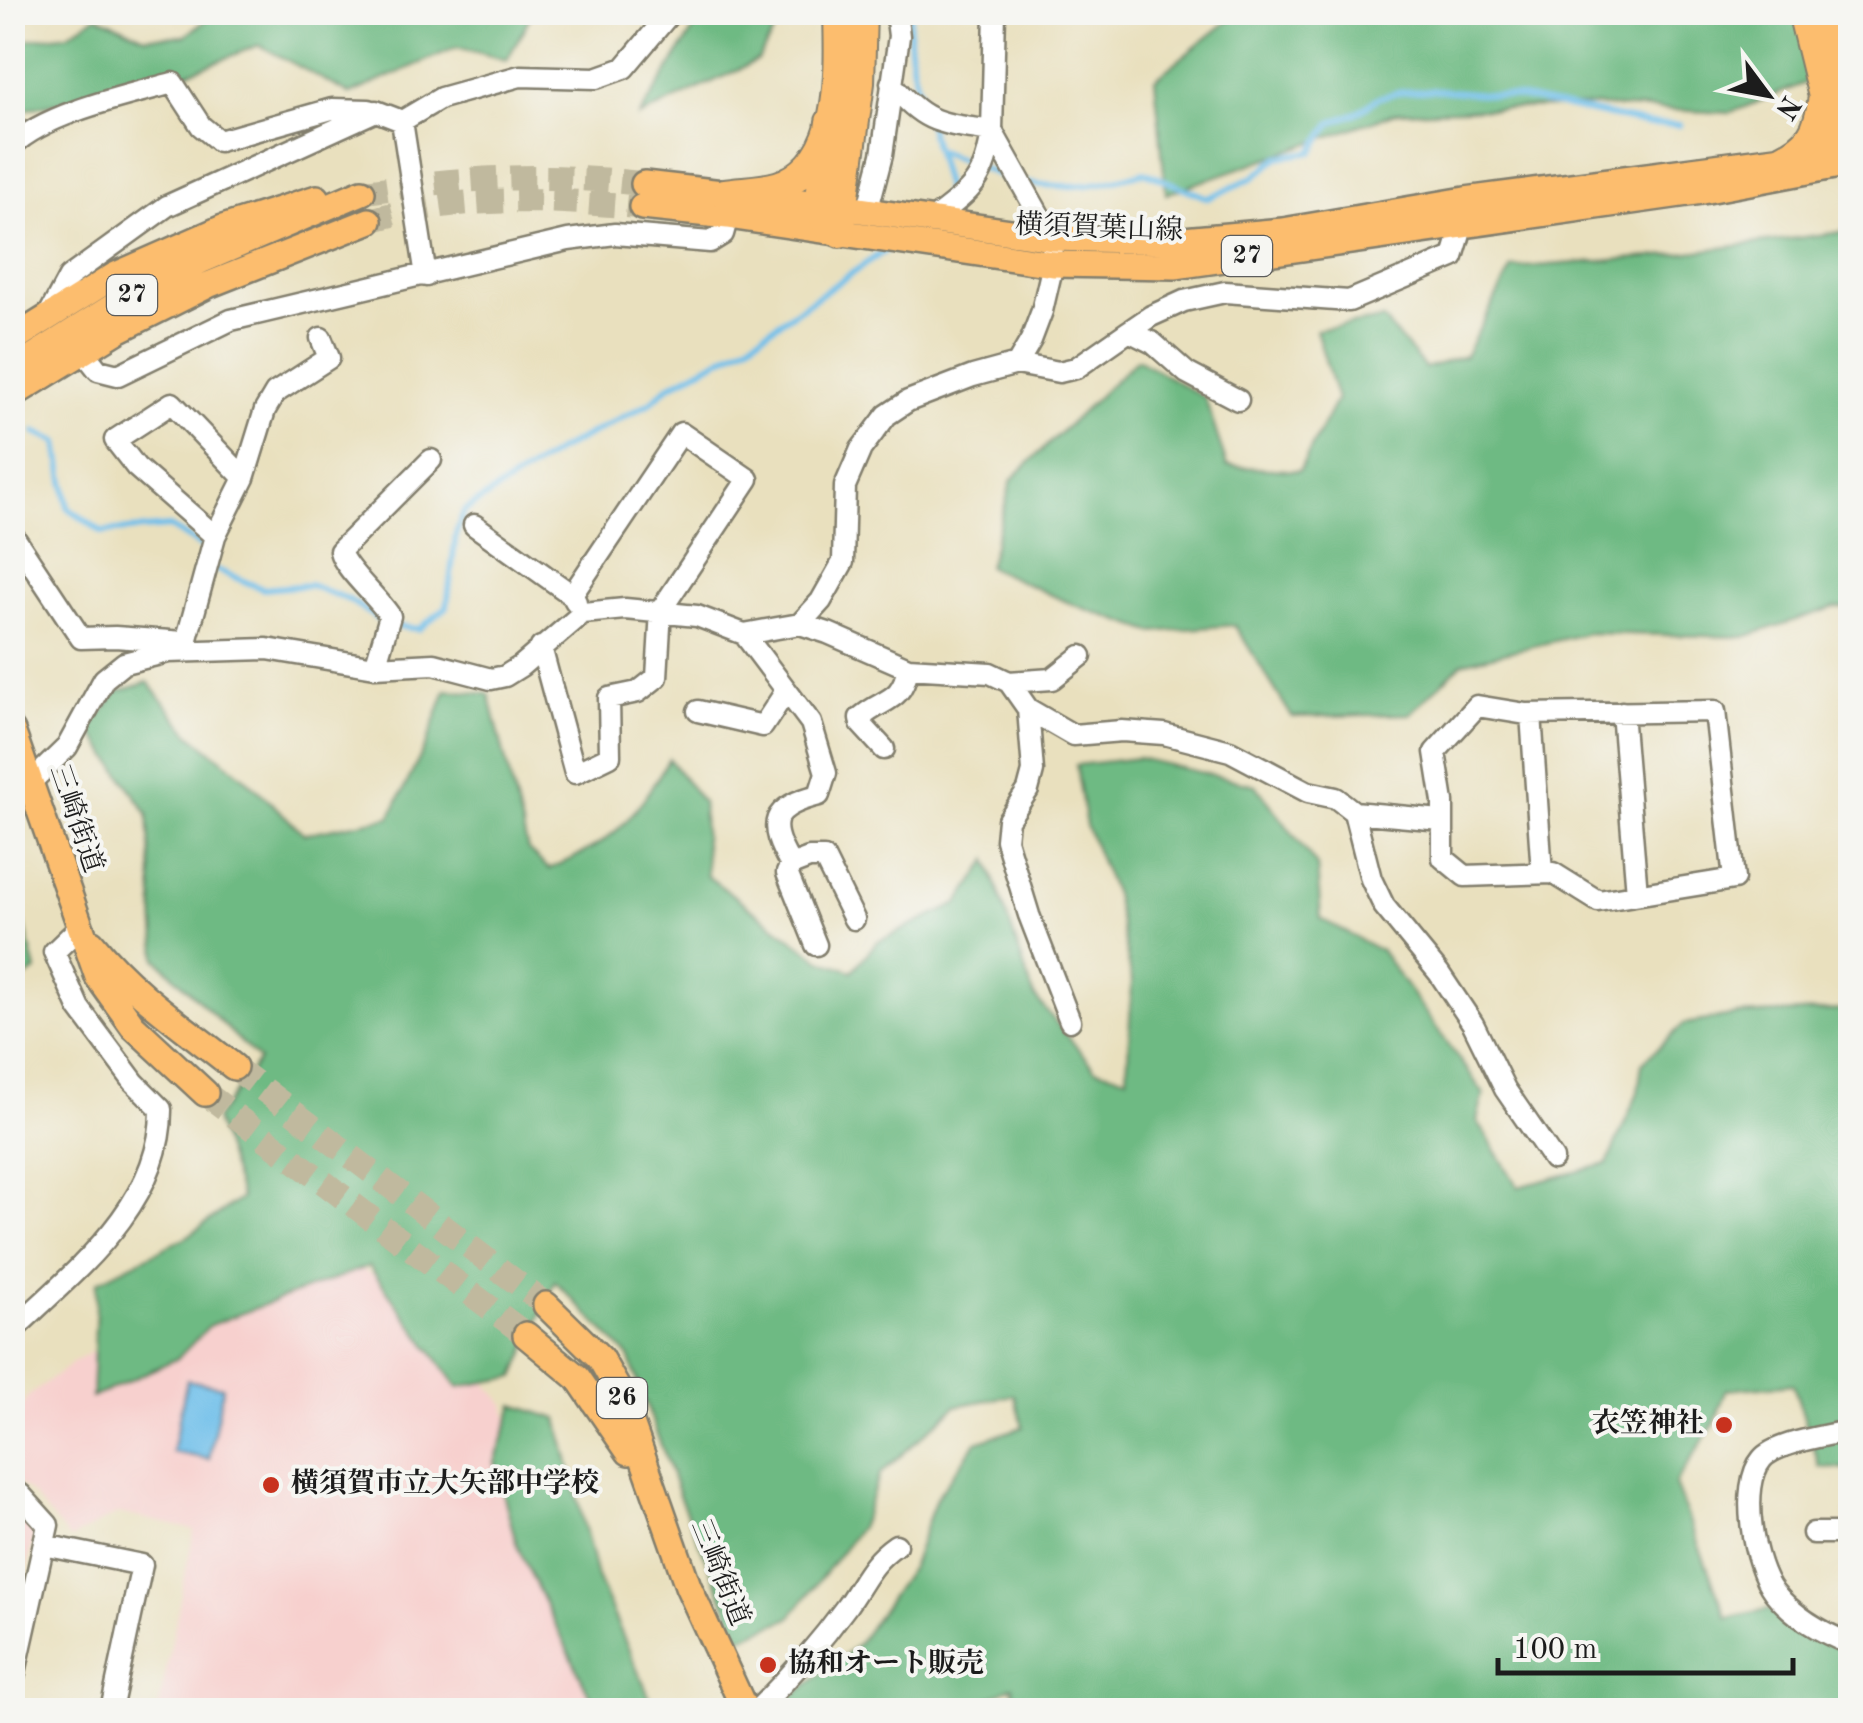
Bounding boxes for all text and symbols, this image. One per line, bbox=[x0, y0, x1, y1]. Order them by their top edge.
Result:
north arrow bbox=[1718, 45, 1818, 145]
text: N bbox=[1769, 90, 1804, 124]
street label: 横須賀葉山線 bbox=[1015, 209, 1184, 246]
road number: 27 bbox=[1222, 236, 1272, 276]
road number: 27 bbox=[107, 275, 157, 315]
street label: 三崎街道 bbox=[44, 761, 109, 877]
road number: 26 bbox=[597, 1378, 647, 1418]
place label: 衣笠神社 bbox=[1592, 1407, 1704, 1439]
marker: 衣笠神社 bbox=[1713, 1414, 1735, 1436]
place label: 横須賀市立大矢部中学校 bbox=[291, 1468, 599, 1499]
marker: 横須賀市立大矢部中学校 bbox=[260, 1474, 282, 1496]
street label: 三崎街道 bbox=[685, 1515, 756, 1630]
scale bar bbox=[1498, 1613, 1793, 1675]
text: 100 m bbox=[1513, 1635, 1597, 1665]
place label: 協和オート販売 bbox=[788, 1648, 984, 1679]
marker: 協和オート販売 bbox=[757, 1654, 779, 1676]

